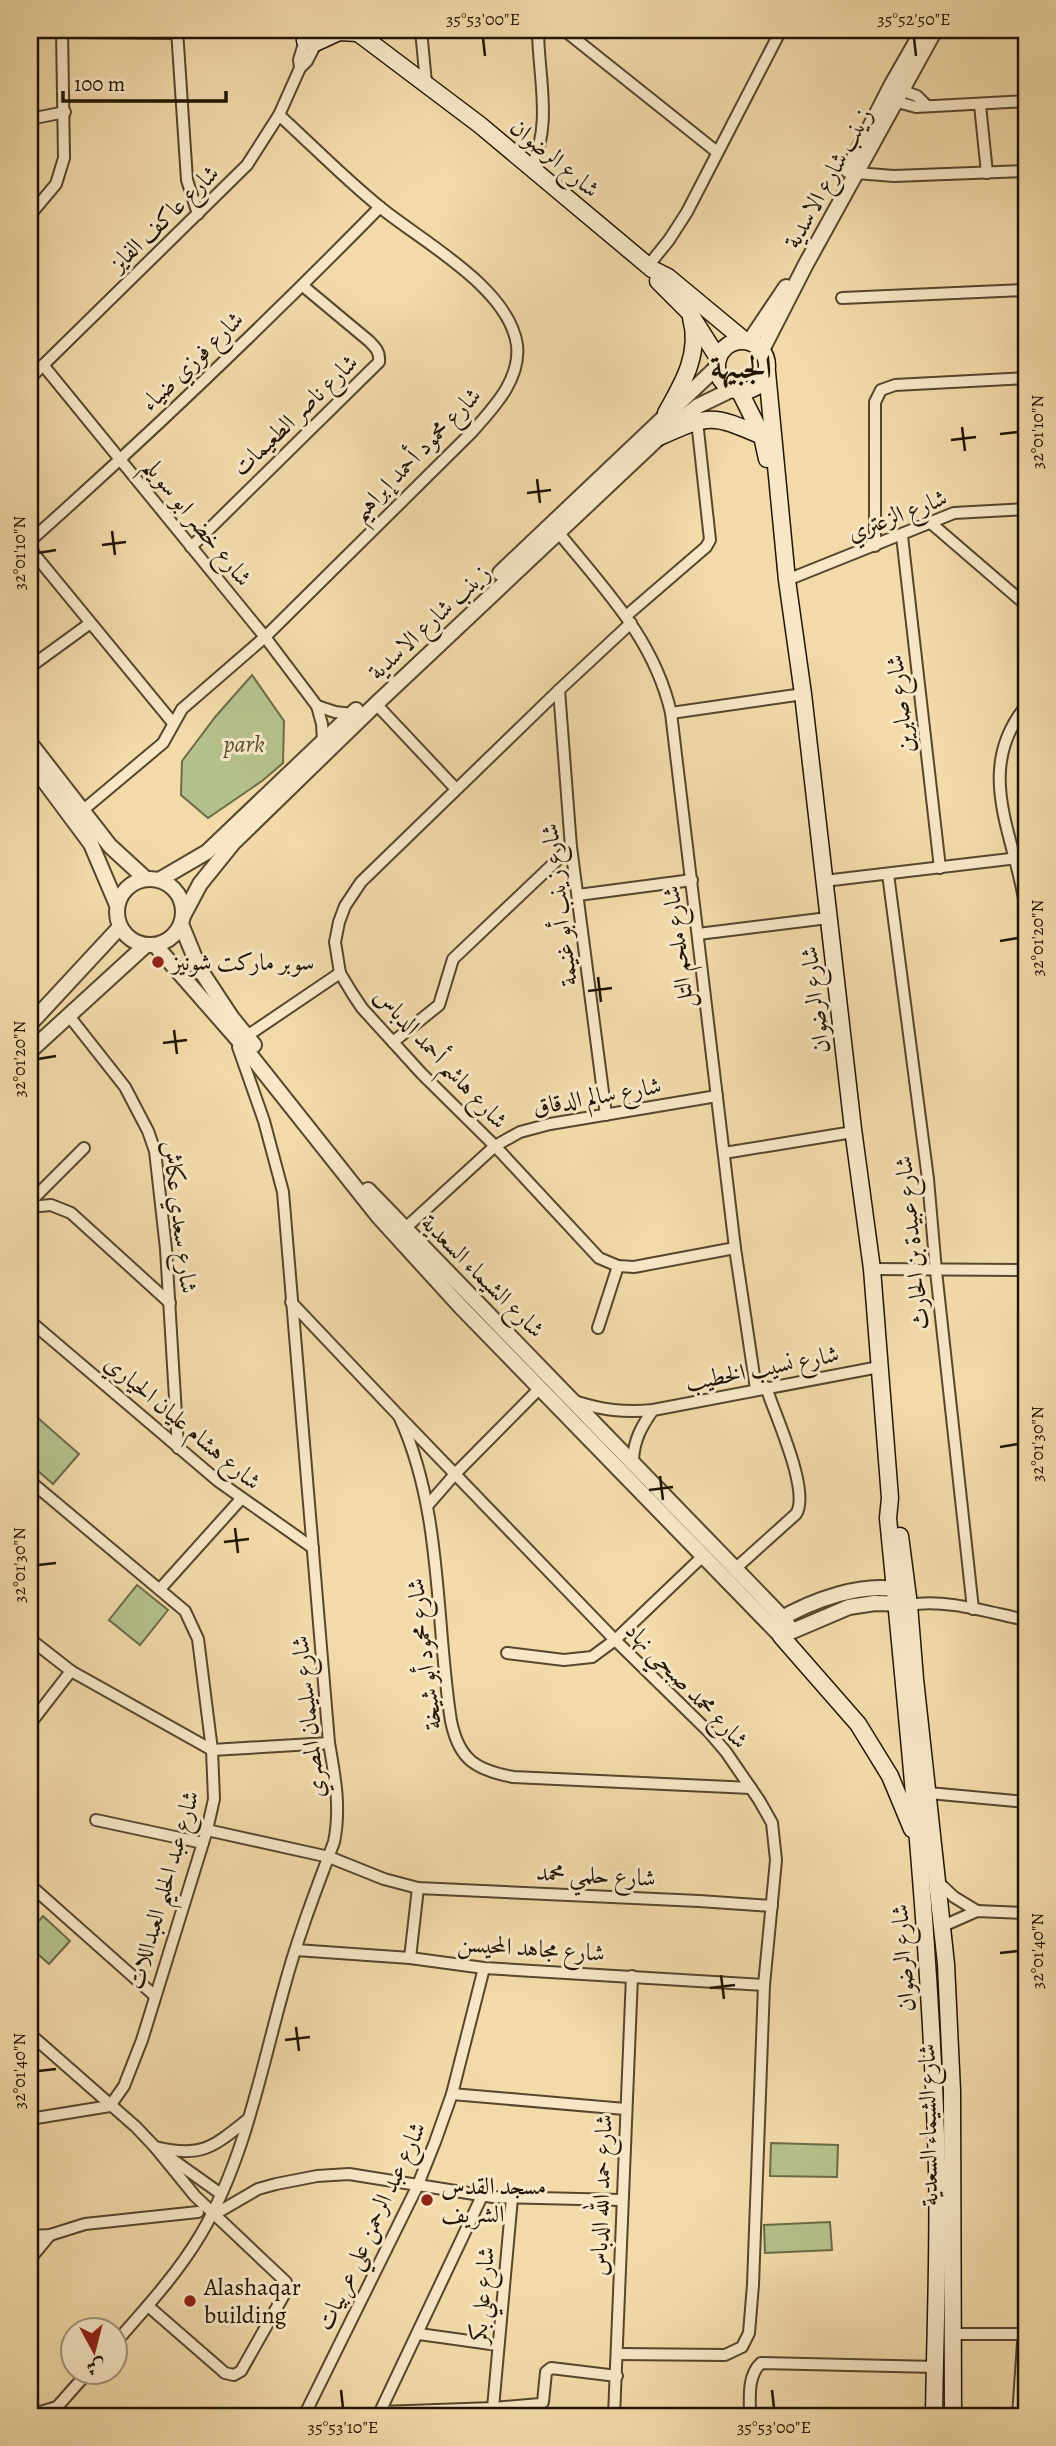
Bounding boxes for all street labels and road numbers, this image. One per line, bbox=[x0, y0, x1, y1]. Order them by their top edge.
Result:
street label: زينب شارع الاسدية bbox=[776, 102, 883, 256]
street label: شارع الرضوان bbox=[501, 111, 607, 208]
street label: شارع عاكف الفايز bbox=[100, 157, 229, 284]
street label: شارع فوزي ضياء bbox=[134, 304, 253, 421]
street label: شارع ناصر الطعيمات bbox=[225, 347, 368, 486]
street label: شارع محمود أحمد إبراهيم bbox=[343, 379, 494, 534]
street label: شارع خضر ابو سويلم bbox=[130, 451, 260, 598]
street label: شارع الزعتري bbox=[842, 481, 953, 552]
street label: زينب شارع الاسدية bbox=[361, 557, 500, 690]
street label: شارع صابرين bbox=[878, 652, 926, 755]
street label: شارع زينب أبو غنيمة bbox=[532, 821, 589, 988]
street label: شارع ملحم التل bbox=[655, 883, 707, 1010]
street label: شارع الرضوان bbox=[793, 944, 841, 1055]
street label: شارع هاشم أحمد الدباس bbox=[361, 980, 516, 1141]
street label: شارع سالم الدقاق bbox=[530, 1069, 665, 1128]
street label: شارع سعدي عكاش bbox=[151, 1139, 205, 1296]
street label: شارع عبيدة بن الحارث bbox=[887, 1154, 941, 1332]
street label: شارع الشيماء السعدية bbox=[411, 1207, 552, 1348]
street label: شارع نسيب الخطيب bbox=[682, 1337, 842, 1403]
street label: شارع هشام عليان الحياري bbox=[95, 1347, 268, 1501]
street label: شارع محمود أبو شيخة bbox=[398, 1576, 453, 1732]
street label: شارع محمد صبحي نهاد bbox=[613, 1615, 756, 1760]
street label: شارع سليمان المصري bbox=[284, 1634, 336, 1800]
street label: شارع عبد الحليم العبداللات bbox=[119, 1787, 214, 1995]
street label: شارع حلمي محمد bbox=[535, 1856, 657, 1901]
street label: شارع الرضوان bbox=[883, 1903, 927, 2013]
street label: شارع مجاهد المحيسن bbox=[456, 1927, 606, 1973]
street label: شارع الشيماء السعدية bbox=[911, 2043, 949, 2207]
street label: شارع حمد الله الدباس bbox=[579, 2113, 624, 2277]
street label: شارع عبد الرحمن علي عربيات bbox=[309, 2116, 440, 2339]
street label: شارع علي بكر bbox=[462, 2245, 509, 2348]

